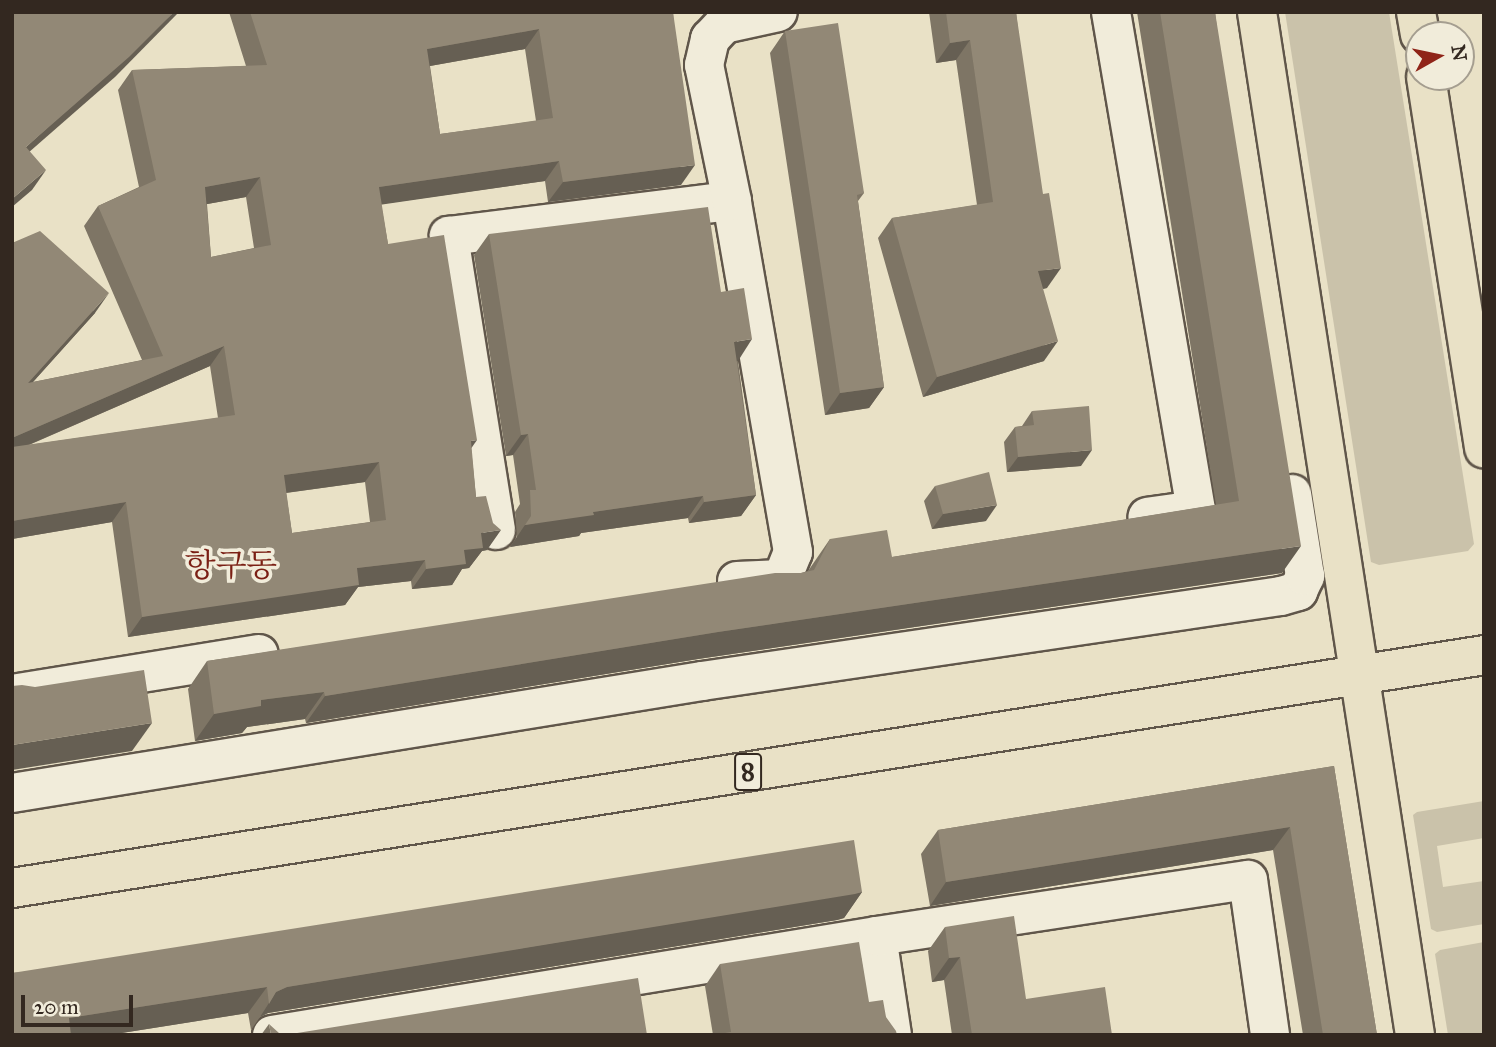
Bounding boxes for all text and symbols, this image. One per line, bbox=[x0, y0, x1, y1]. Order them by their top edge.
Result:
north arrow bbox=[1405, 21, 1475, 91]
text: N bbox=[1447, 43, 1472, 63]
district label: 항구동 bbox=[185, 547, 277, 585]
road number: 8 bbox=[734, 750, 762, 794]
scale bar bbox=[24, 981, 136, 1025]
text: 20 m bbox=[34, 994, 79, 1020]

